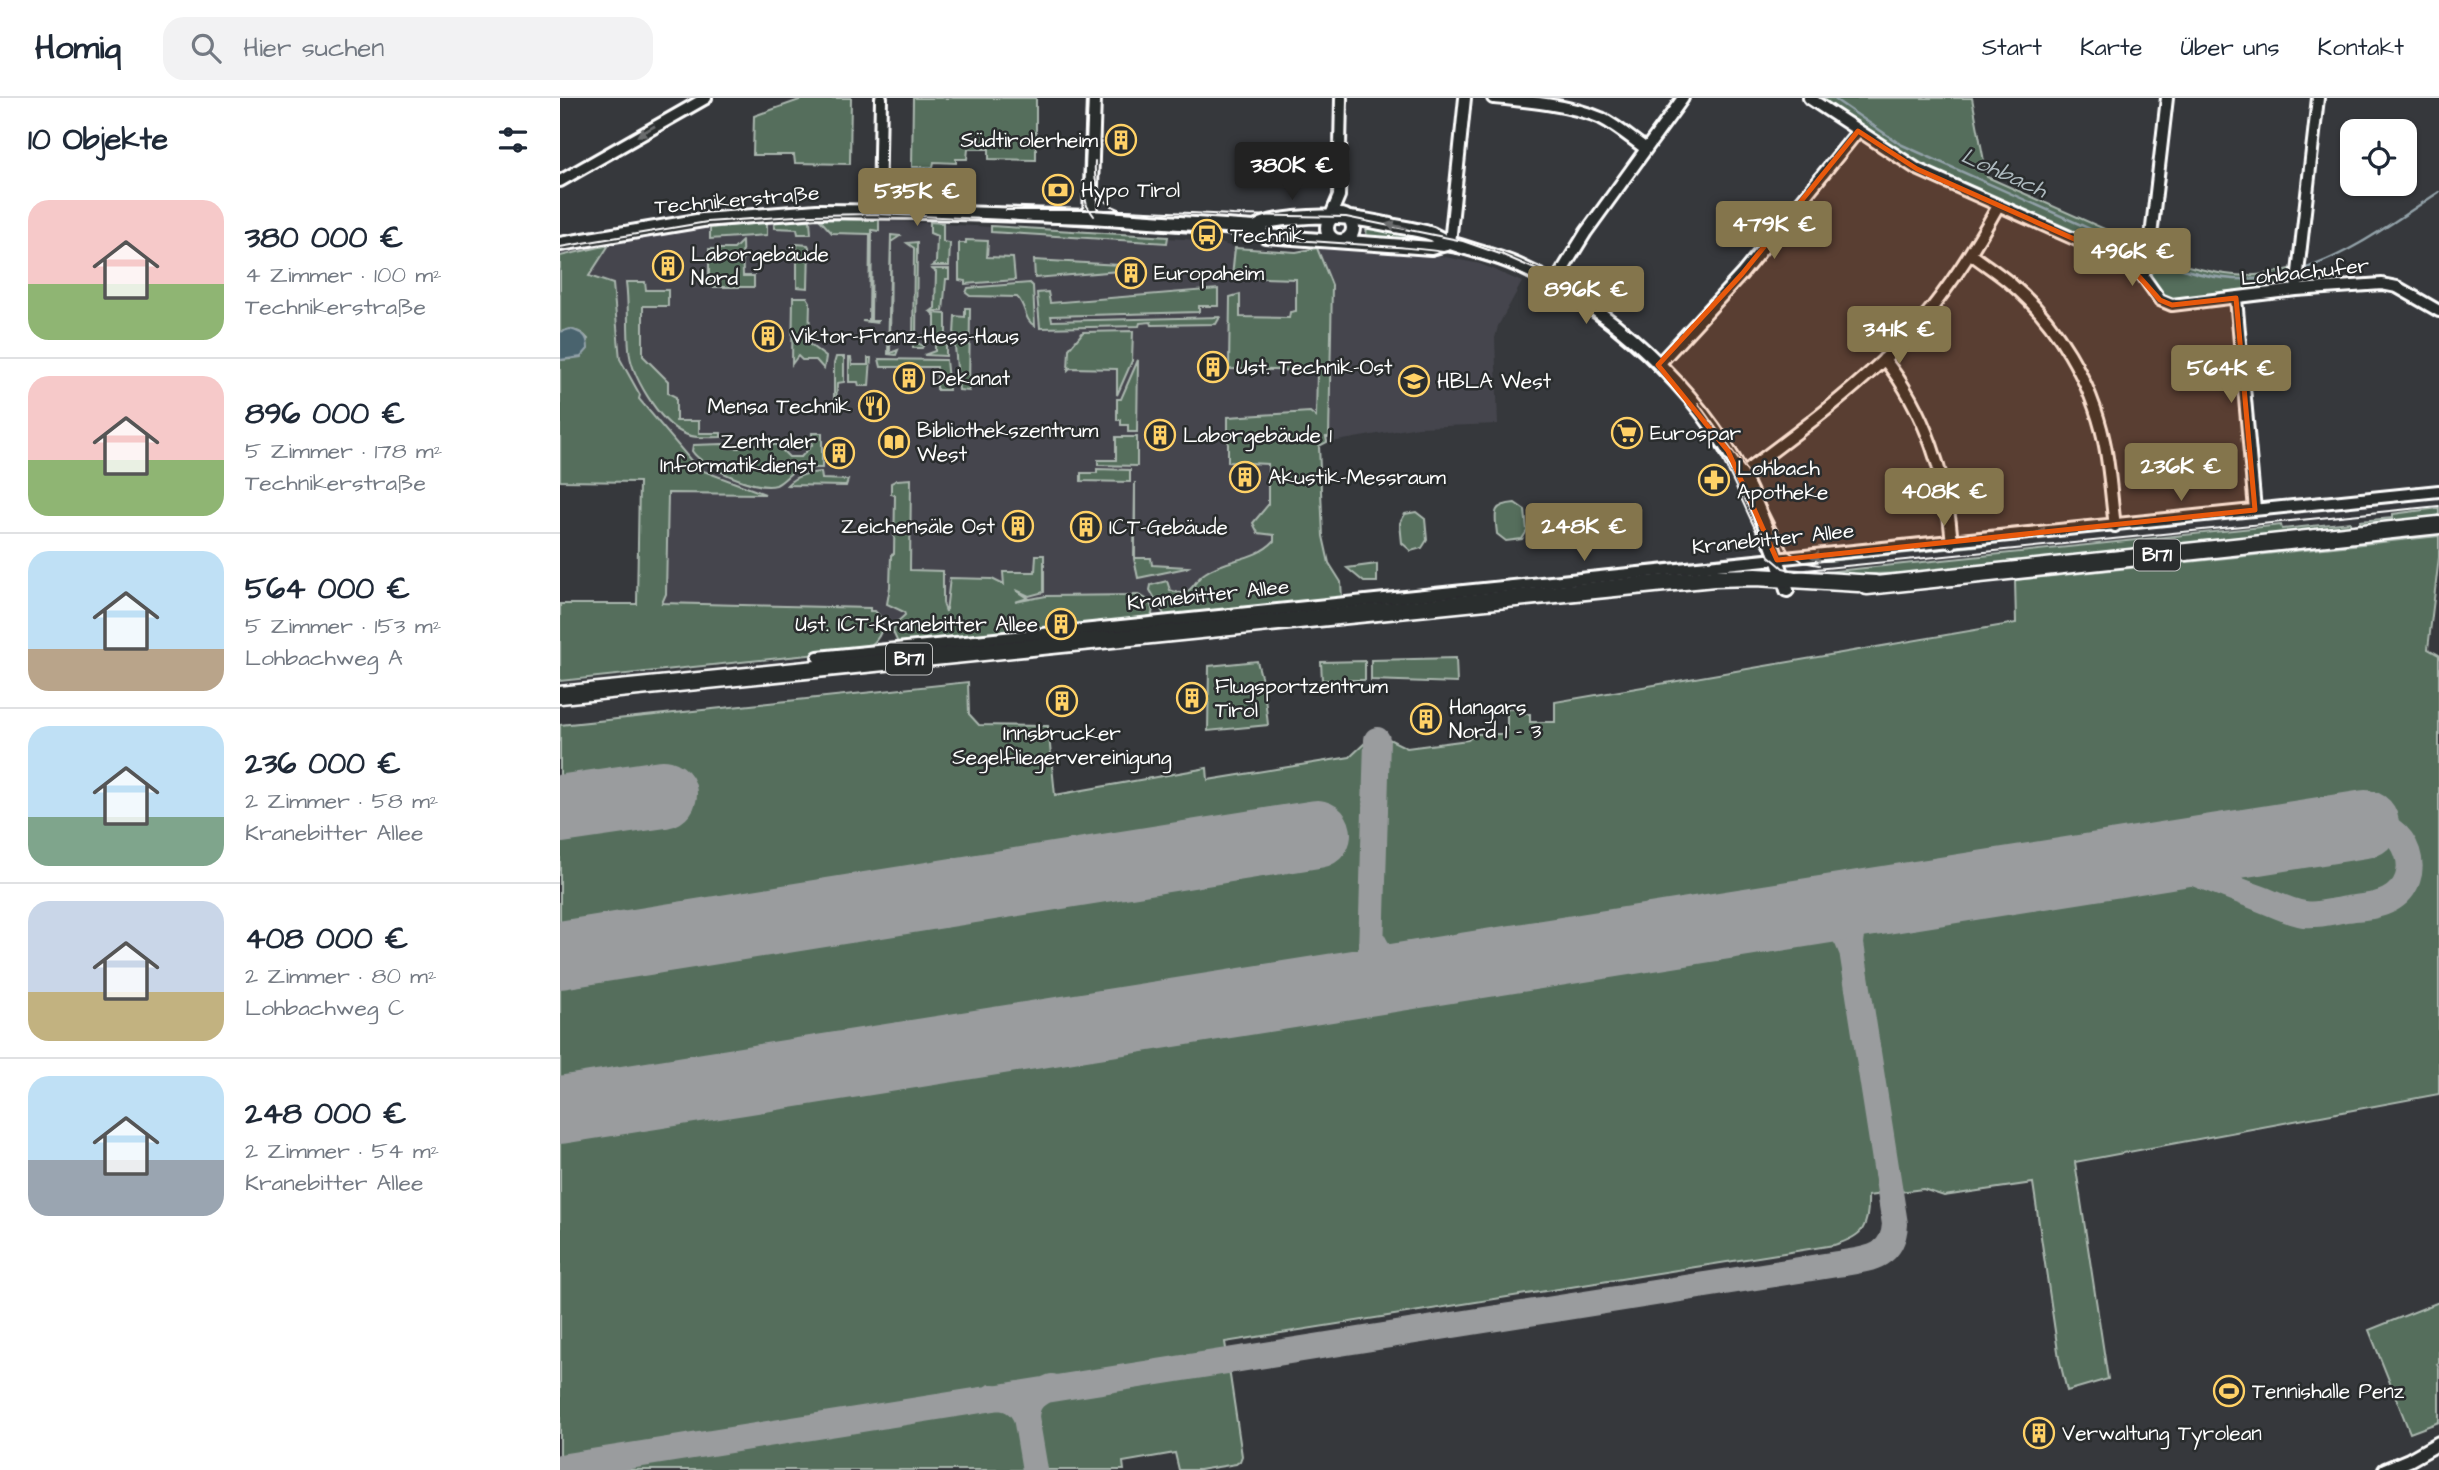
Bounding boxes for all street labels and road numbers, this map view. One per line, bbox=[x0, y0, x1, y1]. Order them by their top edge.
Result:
street label: Technikerstraße bbox=[653, 178, 821, 222]
street label: Lohbachufer bbox=[2239, 251, 2371, 293]
street label: Kranebitter Allee bbox=[1690, 516, 1856, 562]
road number: B171 bbox=[2134, 540, 2180, 570]
street label: Kranebitter Allee bbox=[1125, 572, 1291, 618]
road number: B171 bbox=[886, 644, 932, 674]

